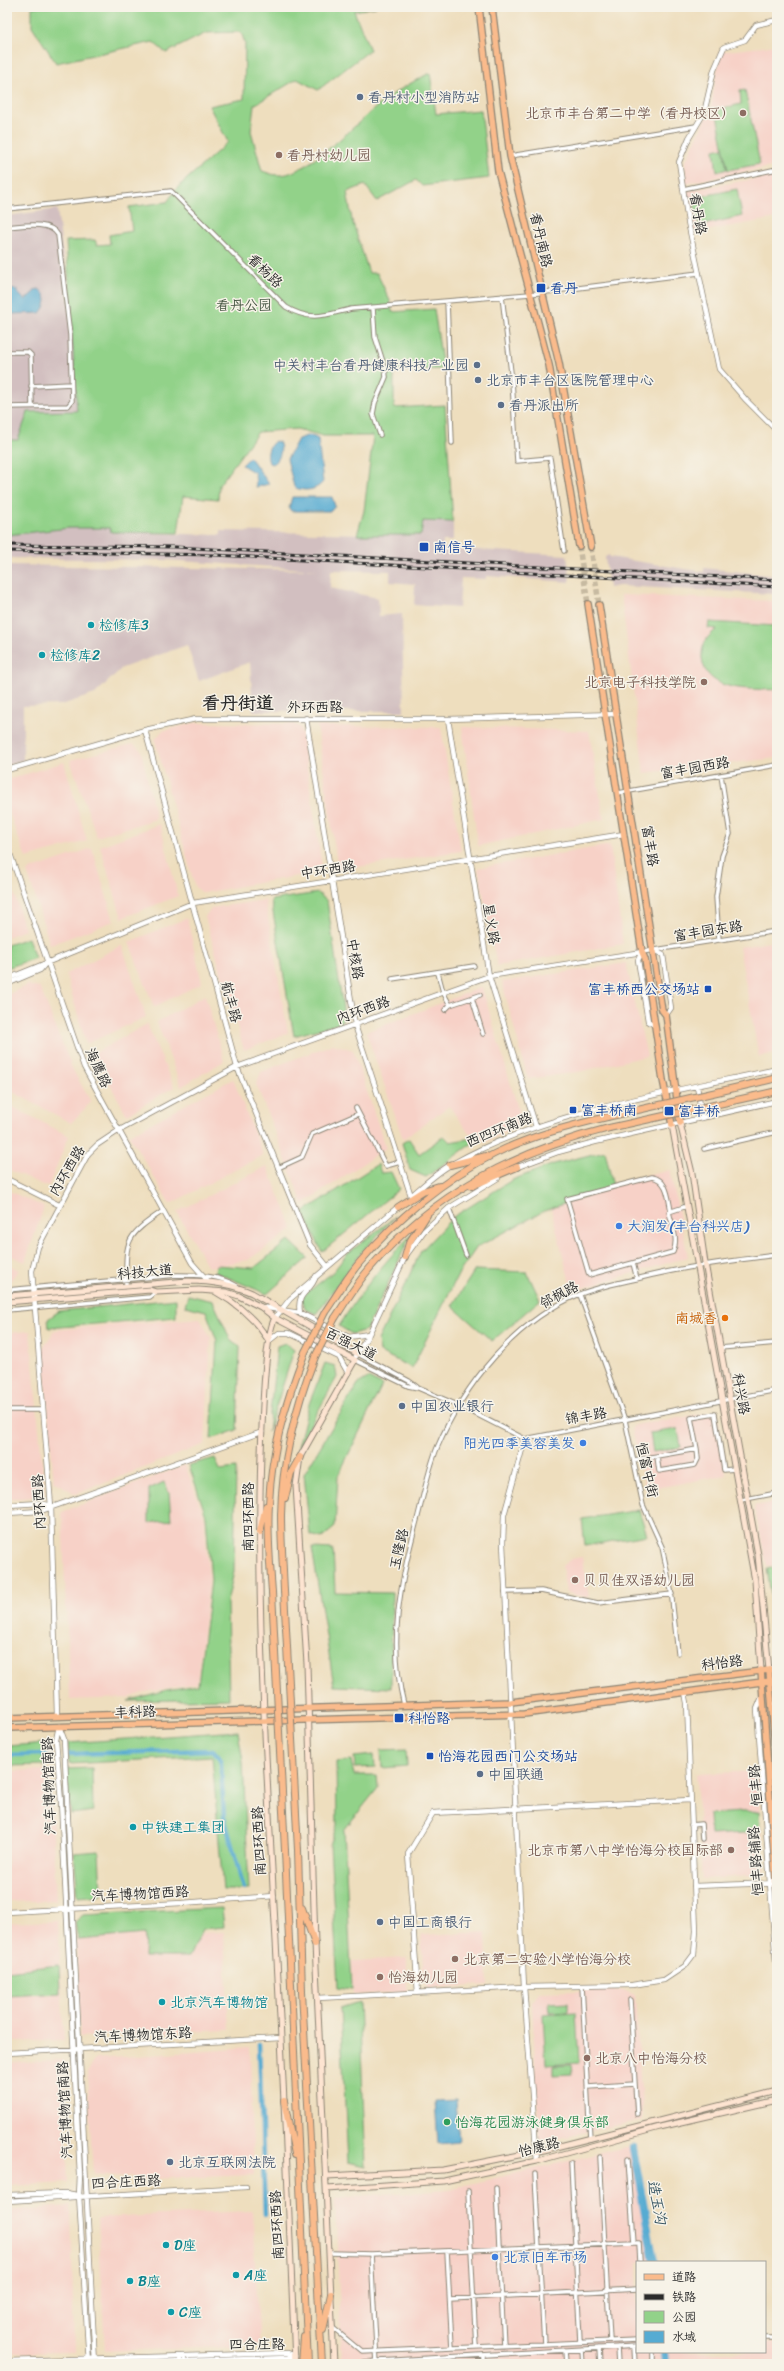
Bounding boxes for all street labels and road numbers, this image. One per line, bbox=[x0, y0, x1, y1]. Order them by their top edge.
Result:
street label: 看丹路 bbox=[682, 191, 714, 237]
street label: 看丹南路 bbox=[523, 210, 559, 270]
street label: 看杨路 bbox=[241, 247, 289, 295]
street label: 外环西路 bbox=[287, 695, 343, 720]
street label: 富丰园西路 bbox=[658, 750, 732, 786]
street label: 富丰路 bbox=[634, 823, 666, 869]
street label: 中环西路 bbox=[298, 853, 358, 887]
street label: 星火路 bbox=[475, 901, 507, 947]
street label: 富丰园东路 bbox=[671, 913, 745, 949]
street label: 中核路 bbox=[339, 936, 371, 982]
street label: 航丰路 bbox=[213, 978, 249, 1026]
street label: 内环西路 bbox=[332, 989, 394, 1031]
street label: 海鹰路 bbox=[78, 1044, 118, 1092]
street label: 西四环南路 bbox=[462, 1105, 536, 1155]
street label: 内环西路 bbox=[42, 1141, 92, 1201]
street label: 科技大道 bbox=[116, 1257, 174, 1287]
street label: 邻枫路 bbox=[535, 1274, 583, 1316]
street label: 百强大道 bbox=[320, 1320, 382, 1368]
street label: 科兴路 bbox=[725, 1371, 757, 1417]
street label: 锦丰路 bbox=[563, 1400, 609, 1432]
street label: 恒富中街 bbox=[629, 1440, 665, 1500]
street label: 内环西路 bbox=[25, 1473, 53, 1531]
street label: 南四环西路 bbox=[236, 1482, 261, 1552]
street label: 玉隆路 bbox=[382, 1526, 416, 1572]
street label: 科怡路 bbox=[700, 1648, 744, 1678]
street label: 丰科路 bbox=[114, 1699, 156, 1725]
street label: 汽车博物馆南路 bbox=[35, 1737, 63, 1835]
street label: 恒丰路 bbox=[742, 1763, 770, 1807]
street label: 南四环西路 bbox=[245, 1805, 273, 1877]
street label: 恒丰路辅路 bbox=[741, 1825, 771, 1897]
street label: 汽车博物馆西路 bbox=[90, 1879, 190, 1909]
street label: 汽车博物馆东路 bbox=[93, 2020, 193, 2050]
street label: 汽车博物馆南路 bbox=[50, 2060, 80, 2160]
street label: 怡康路 bbox=[516, 2130, 562, 2164]
street label: 四合庄西路 bbox=[90, 2168, 162, 2196]
street label: 南四环西路 bbox=[263, 2189, 291, 2261]
street label: 四合庄路 bbox=[229, 2332, 285, 2357]

